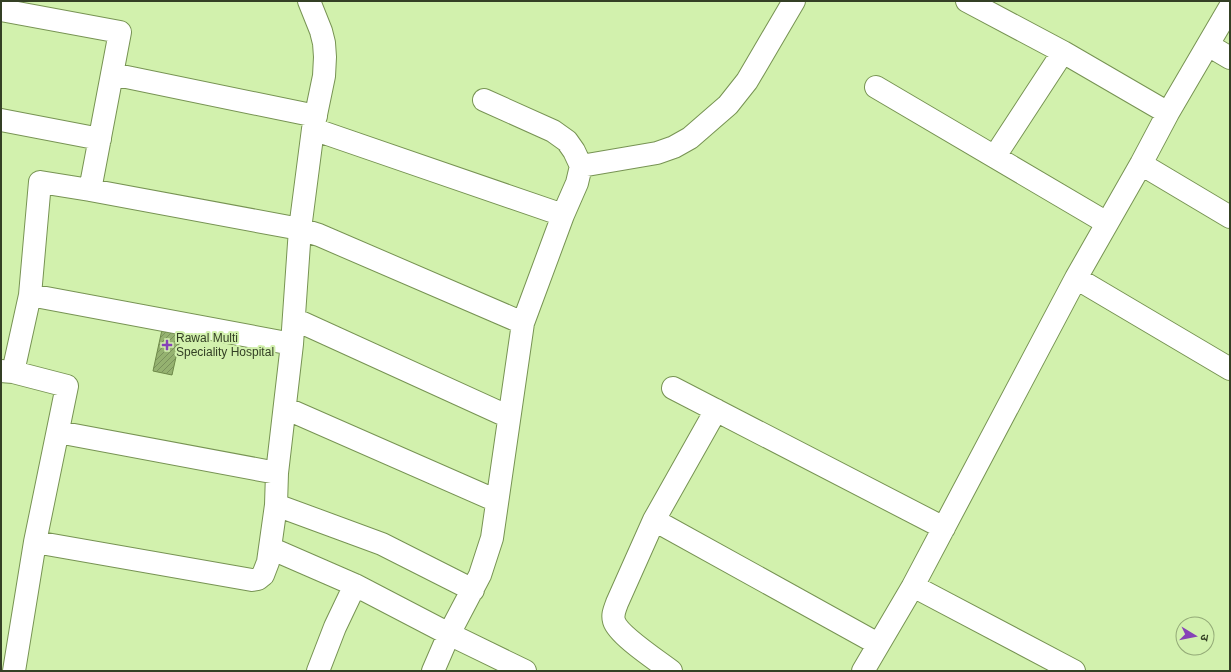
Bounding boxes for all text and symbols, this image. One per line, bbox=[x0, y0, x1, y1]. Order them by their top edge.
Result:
place label: Rawal Multi Speciality Hospital bbox=[176, 331, 274, 359]
marker: Rawal Multi Speciality Hospital bbox=[161, 339, 173, 351]
north arrow bbox=[1175, 616, 1215, 656]
text: उ bbox=[1198, 634, 1211, 643]

